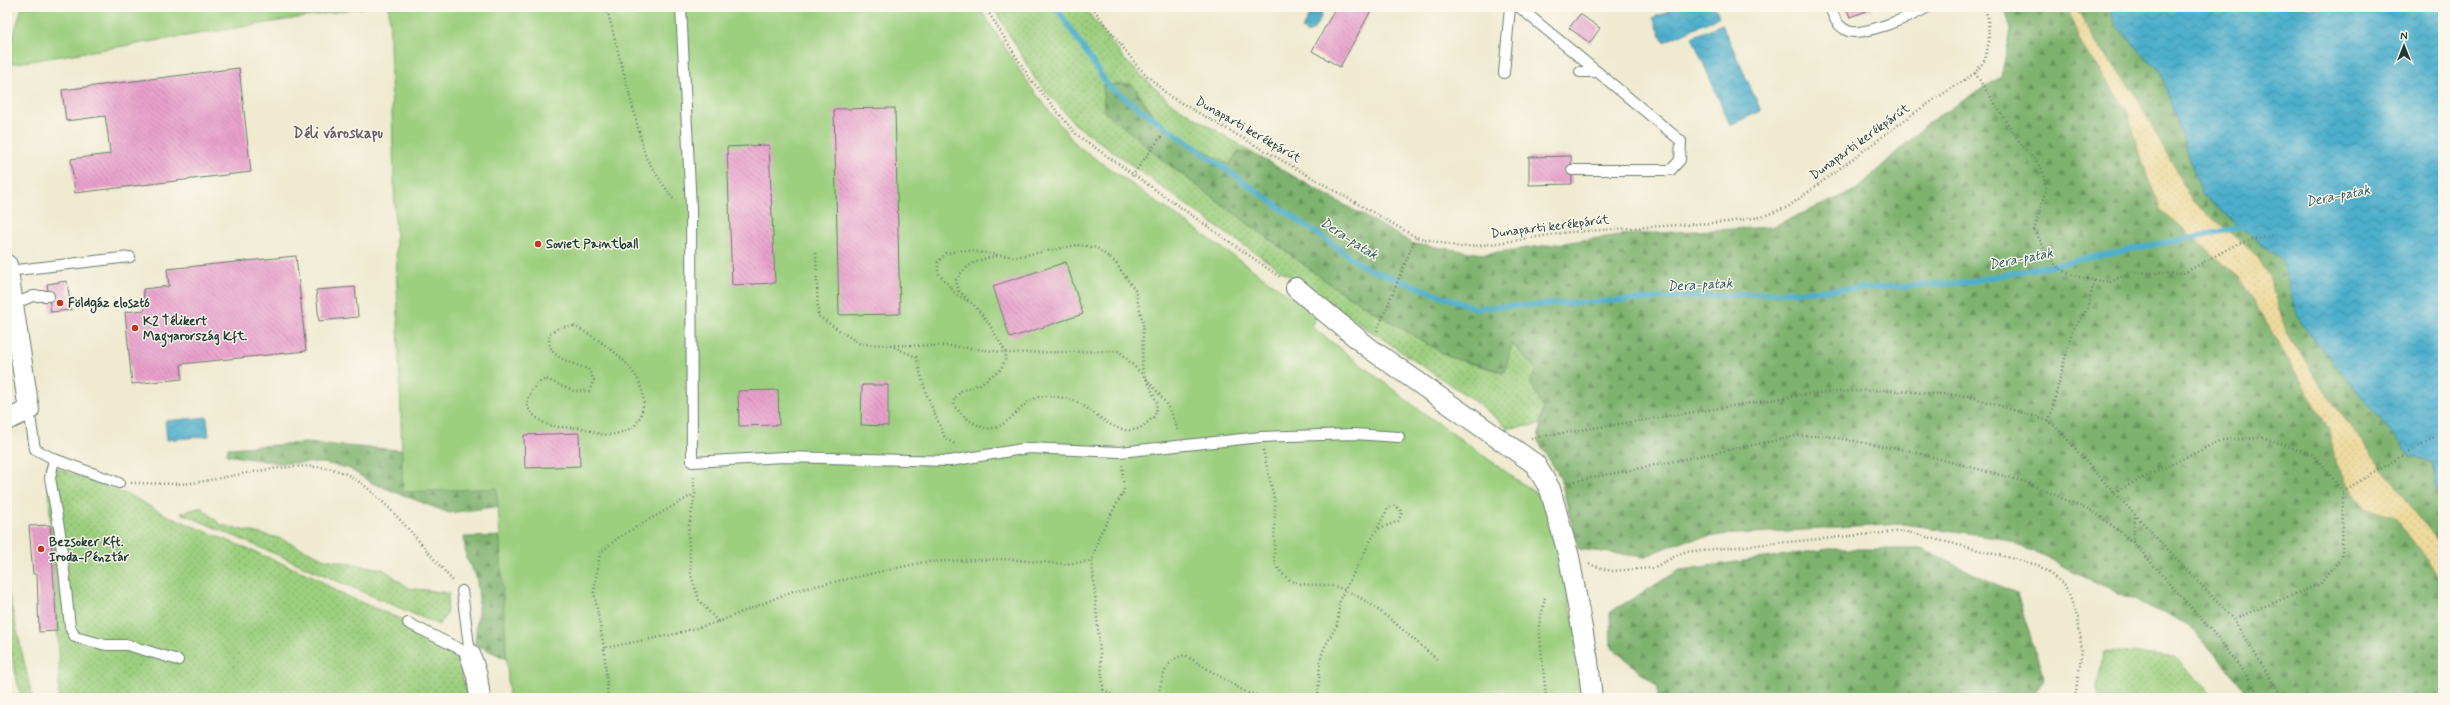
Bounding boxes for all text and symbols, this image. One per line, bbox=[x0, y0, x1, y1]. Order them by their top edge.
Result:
north arrow bbox=[2384, 26, 2424, 66]
text: N bbox=[2400, 30, 2408, 44]
street label: Dunaparti kerékpárút bbox=[1192, 93, 1304, 167]
street label: Dunaparti kerékpárút bbox=[1807, 100, 1914, 184]
district label: Déli városkapu bbox=[293, 124, 383, 144]
water label: Dera-patak bbox=[2304, 181, 2372, 211]
street label: Dunaparti kerékpárút bbox=[1490, 211, 1611, 243]
water label: Dera-patak bbox=[1317, 214, 1381, 264]
place label: Soviet Paintball bbox=[546, 236, 639, 253]
marker: Soviet Paintball bbox=[533, 239, 543, 249]
water label: Dera-patak bbox=[1987, 244, 2055, 274]
water label: Dera-patak bbox=[1667, 274, 1733, 296]
place label: Földgáz elosztó bbox=[68, 295, 150, 314]
marker: Földgáz elosztó bbox=[55, 298, 65, 308]
place label: K2 Télikert Magyarország Kft. bbox=[143, 313, 248, 348]
marker: K2 Télikert Magyarország Kft. bbox=[130, 323, 140, 333]
place label: Bezsoker Kft. Iroda-Pénztár bbox=[49, 534, 130, 566]
marker: Bezsoker Kft. Iroda-Pénztár bbox=[36, 544, 46, 554]

